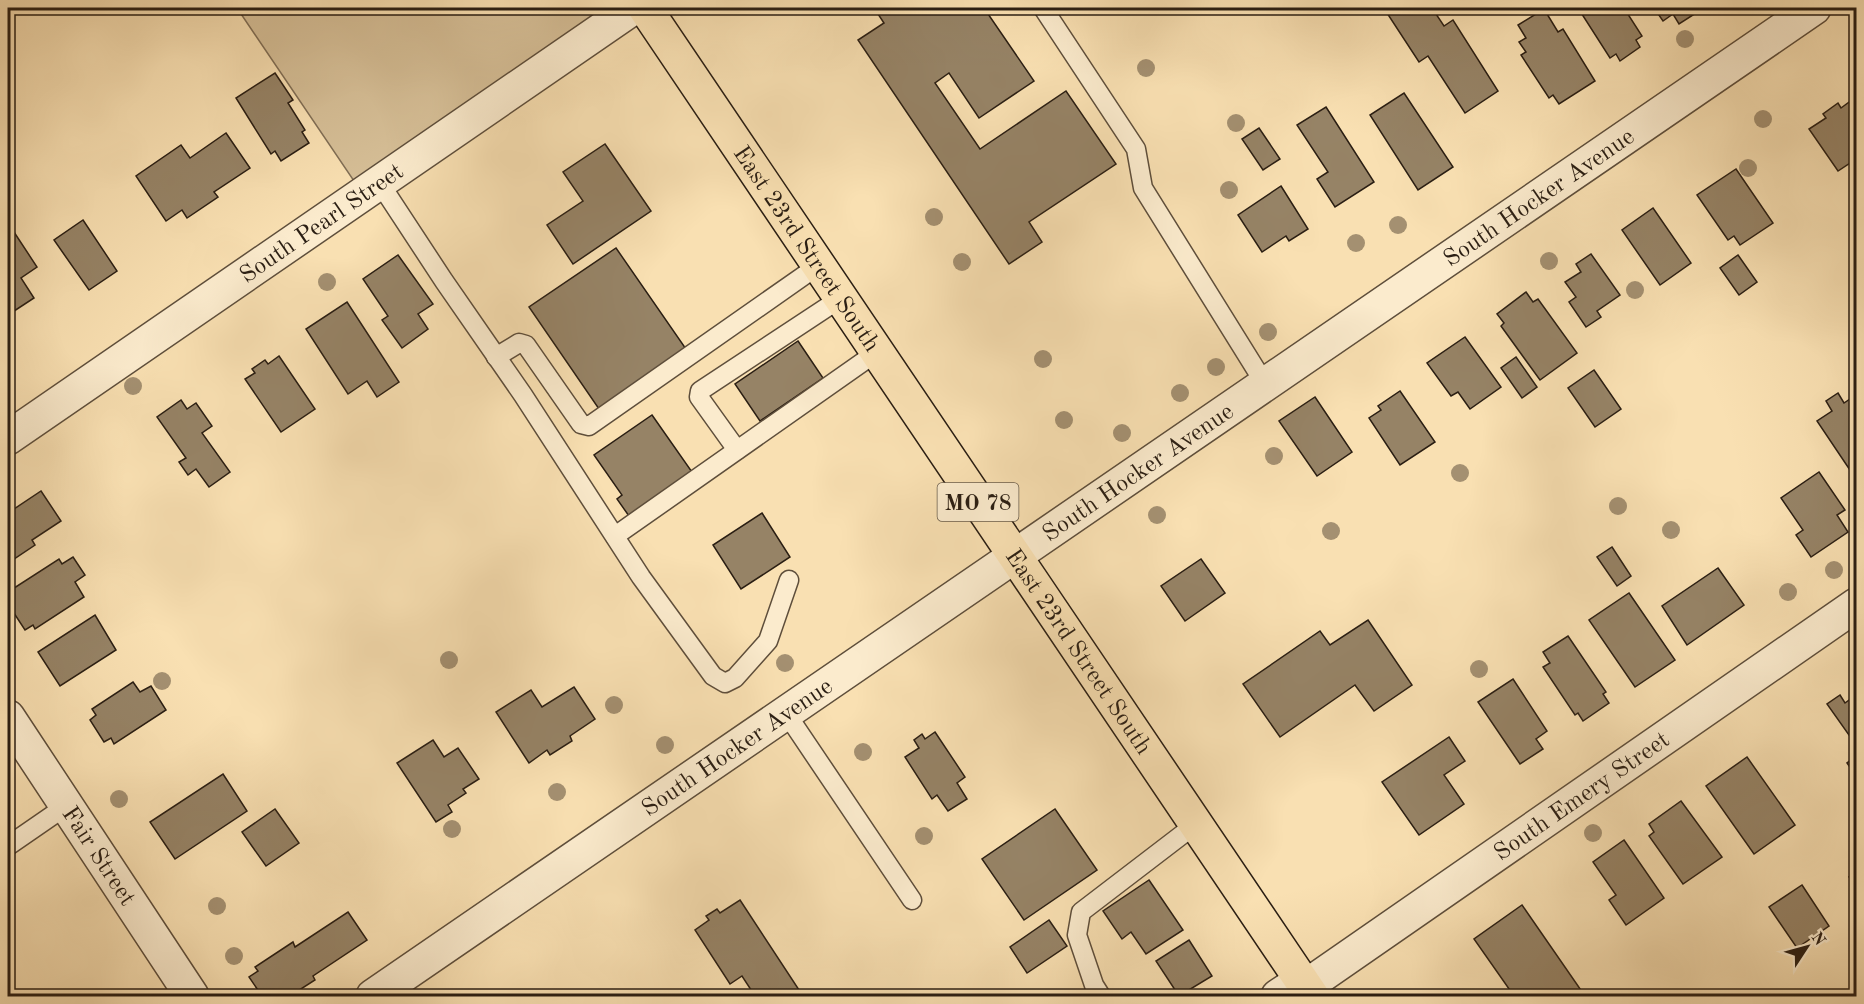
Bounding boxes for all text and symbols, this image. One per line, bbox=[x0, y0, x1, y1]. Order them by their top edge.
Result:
street label: South Hocker Avenue bbox=[1440, 125, 1639, 272]
street label: East 23rd Street South bbox=[728, 142, 883, 357]
street label: South Pearl Street bbox=[236, 160, 408, 289]
street label: South Hocker Avenue bbox=[1039, 400, 1238, 547]
road number: MO 78 bbox=[938, 483, 1018, 521]
street label: East 23rd Street South bbox=[1000, 545, 1155, 759]
street label: South Hocker Avenue bbox=[638, 675, 838, 822]
street label: South Emery Street bbox=[1490, 728, 1674, 866]
street label: Fair Street bbox=[57, 803, 139, 911]
north arrow bbox=[1777, 917, 1837, 977]
text: N bbox=[1807, 930, 1828, 950]

